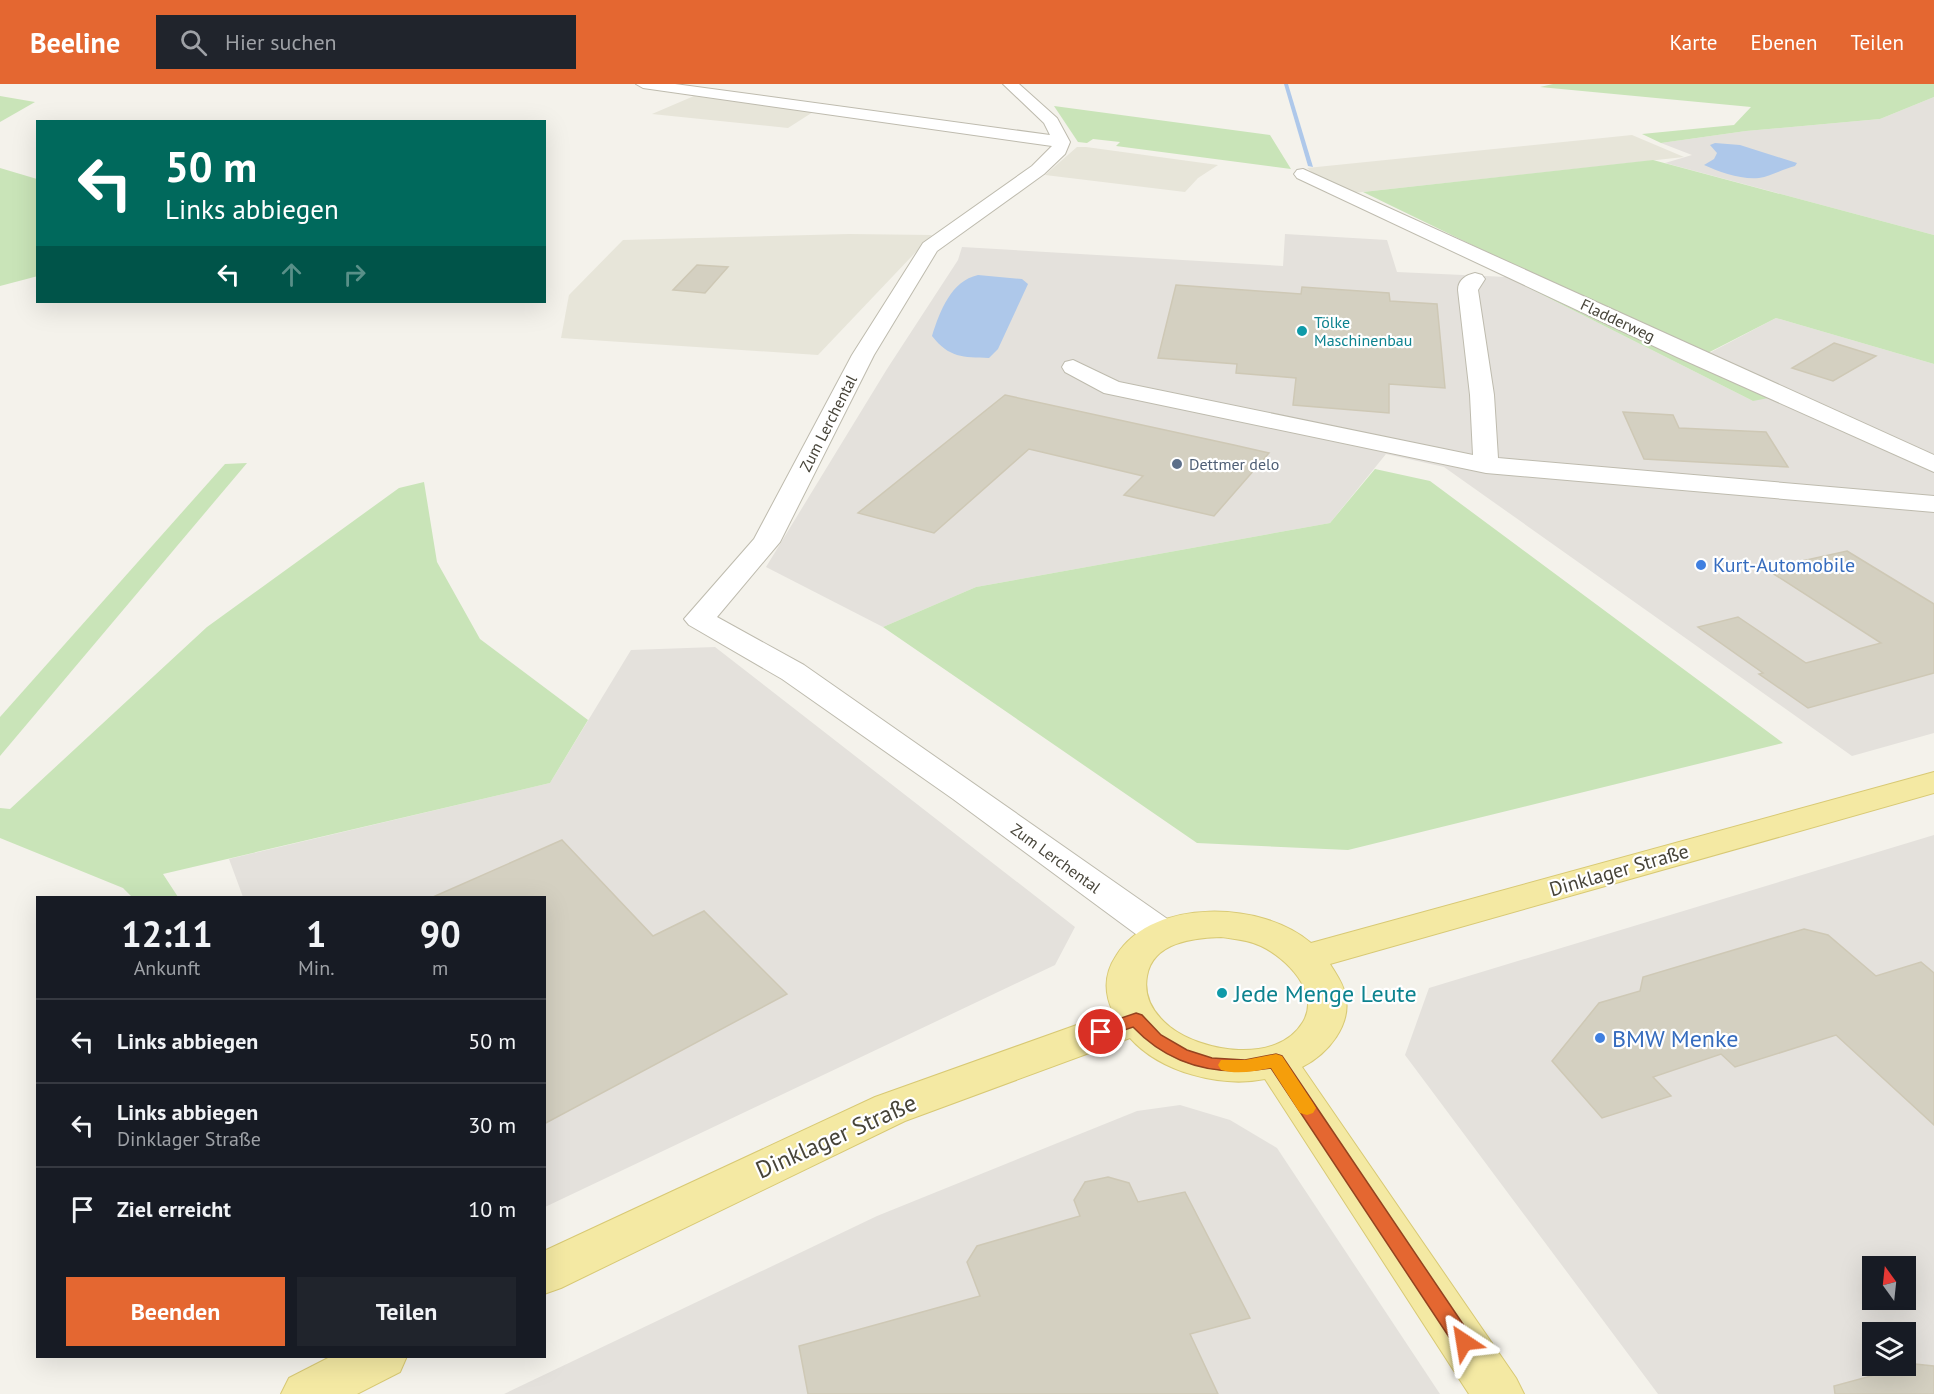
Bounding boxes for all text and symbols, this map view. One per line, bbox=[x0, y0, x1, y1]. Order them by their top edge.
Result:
search box bbox=[156, 15, 576, 69]
text: Beeline bbox=[30, 24, 120, 61]
icon: search bbox=[177, 26, 210, 59]
text: Hier suchen bbox=[225, 28, 337, 56]
text: Karte bbox=[1670, 29, 1718, 56]
text: Ebenen bbox=[1751, 29, 1817, 56]
text: Teilen bbox=[1850, 29, 1904, 56]
text: 50 m bbox=[165, 139, 257, 194]
icon: left bbox=[66, 144, 144, 222]
text: Links abbiegen bbox=[165, 192, 339, 226]
icon: left bbox=[212, 258, 245, 291]
icon: ahead bbox=[275, 258, 308, 291]
icon: right bbox=[338, 258, 371, 291]
street label: Fladderweg bbox=[1578, 294, 1658, 346]
place label: Tölke Maschinenbau bbox=[1314, 312, 1412, 350]
marker: Tölke Maschinenbau bbox=[1295, 324, 1309, 338]
street label: Zum Lerchental bbox=[795, 371, 861, 475]
place label: Dettmer delo bbox=[1189, 454, 1279, 474]
marker: Dettmer delo bbox=[1170, 457, 1184, 471]
place label: Kurt-Automobile bbox=[1713, 552, 1855, 578]
marker: Kurt-Automobile bbox=[1694, 558, 1708, 572]
street label: Zum Lerchental bbox=[1007, 819, 1105, 897]
street label: Dinklager Straße bbox=[1546, 838, 1692, 902]
text: 12:11 bbox=[121, 910, 213, 957]
text: 1 bbox=[306, 910, 326, 957]
text: 90 bbox=[420, 910, 461, 957]
text: Ankunft bbox=[134, 955, 200, 981]
text: Min. bbox=[298, 955, 334, 981]
text: m bbox=[432, 955, 448, 981]
place label: Jede Menge Leute bbox=[1233, 978, 1417, 1009]
marker: Jede Menge Leute bbox=[1215, 986, 1229, 1000]
pin bbox=[1075, 1006, 1126, 1057]
icon: arrive bbox=[1084, 1015, 1117, 1048]
place label: BMW Menke bbox=[1612, 1023, 1738, 1054]
icon: left bbox=[66, 1025, 99, 1058]
text: Links abbiegen bbox=[117, 1027, 258, 1055]
text: 50 m bbox=[468, 1027, 516, 1055]
marker: BMW Menke bbox=[1593, 1031, 1607, 1045]
street label: Dinklager Straße bbox=[751, 1087, 921, 1185]
text: Links abbiegen bbox=[117, 1098, 258, 1126]
icon: left bbox=[66, 1109, 99, 1142]
text: 30 m bbox=[468, 1111, 516, 1139]
text: Dinklager Straße bbox=[117, 1126, 261, 1152]
icon: arrive bbox=[66, 1193, 99, 1226]
text: Ziel erreicht bbox=[117, 1195, 231, 1223]
text: 10 m bbox=[468, 1195, 516, 1223]
north arrow bbox=[1862, 1256, 1916, 1310]
map controls bbox=[1862, 1256, 1916, 1376]
button: Beenden bbox=[66, 1277, 285, 1346]
button: Teilen bbox=[297, 1277, 516, 1346]
position arrow bbox=[1432, 1310, 1496, 1374]
button: layers bbox=[1862, 1322, 1916, 1376]

